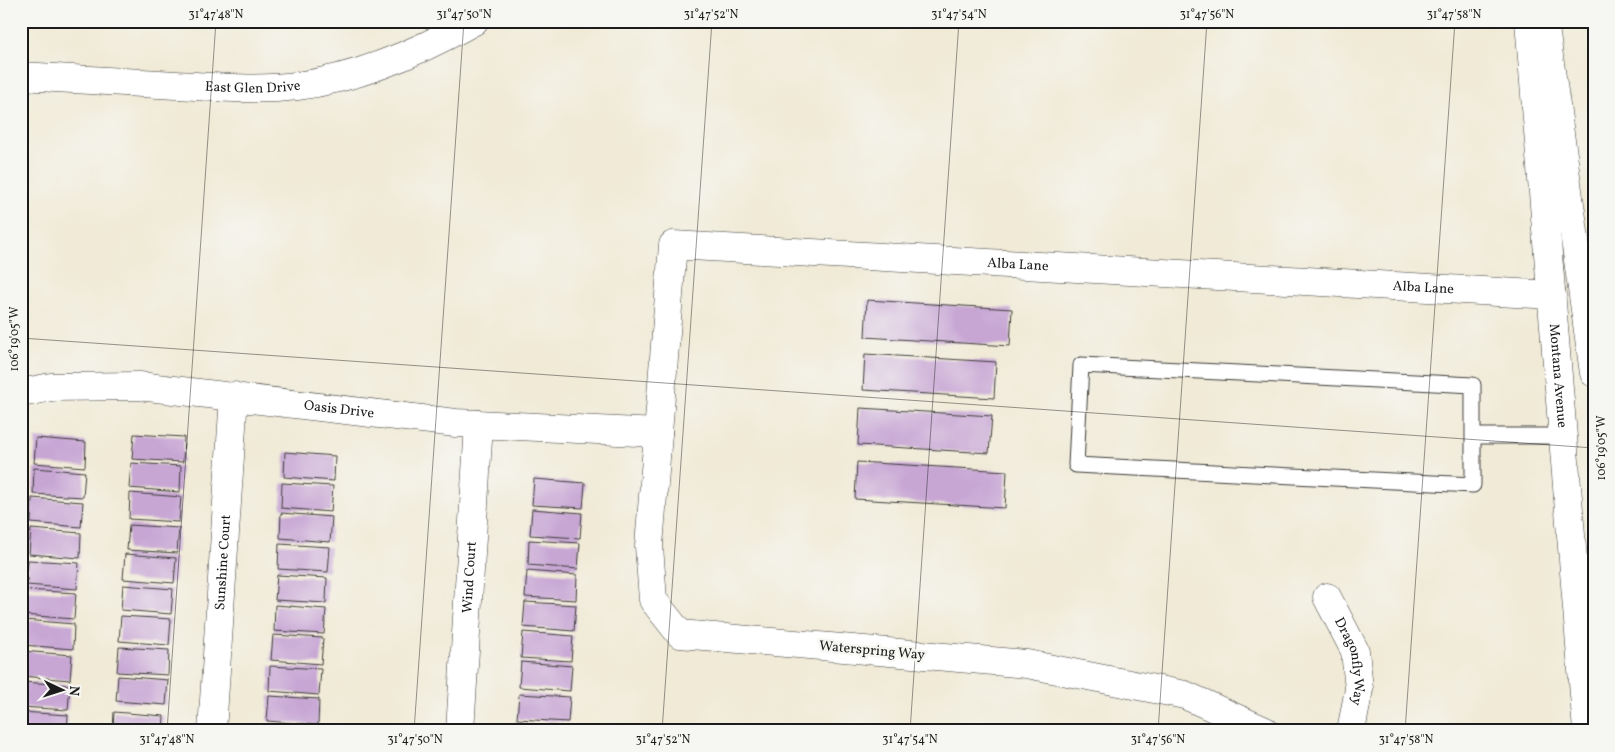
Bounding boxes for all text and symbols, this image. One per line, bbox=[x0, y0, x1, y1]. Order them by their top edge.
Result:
text: 31°47'48"N bbox=[189, 7, 243, 23]
text: 31°47'50"N bbox=[436, 7, 492, 23]
text: 31°47'52"N bbox=[684, 7, 738, 23]
text: 31°47'54"N bbox=[931, 7, 987, 23]
text: 31°47'56"N bbox=[1180, 7, 1234, 23]
text: 31°47'58"N bbox=[1427, 7, 1481, 23]
street label: East Glen Drive bbox=[205, 76, 302, 98]
street label: Alba Lane bbox=[987, 253, 1049, 276]
street label: Alba Lane bbox=[1392, 276, 1455, 299]
text: 106°19'05"W bbox=[7, 307, 23, 371]
street label: Montana Avenue bbox=[1544, 323, 1572, 429]
street label: Oasis Drive bbox=[303, 396, 376, 423]
text: 106°19'05"W bbox=[1594, 416, 1610, 480]
street label: Sunshine Court bbox=[210, 514, 236, 611]
street label: Wind Court bbox=[458, 541, 481, 614]
street label: Dragonfly Way bbox=[1330, 614, 1369, 708]
street label: Waterspring Way bbox=[818, 637, 926, 665]
north arrow bbox=[38, 664, 88, 714]
text: N bbox=[64, 685, 83, 697]
text: 31°47'48"N bbox=[140, 732, 194, 748]
text: 31°47'50"N bbox=[387, 732, 443, 748]
text: 31°47'52"N bbox=[636, 732, 690, 748]
text: 31°47'54"N bbox=[882, 732, 938, 748]
text: 31°47'56"N bbox=[1131, 732, 1185, 748]
text: 31°47'58"N bbox=[1379, 732, 1433, 748]

